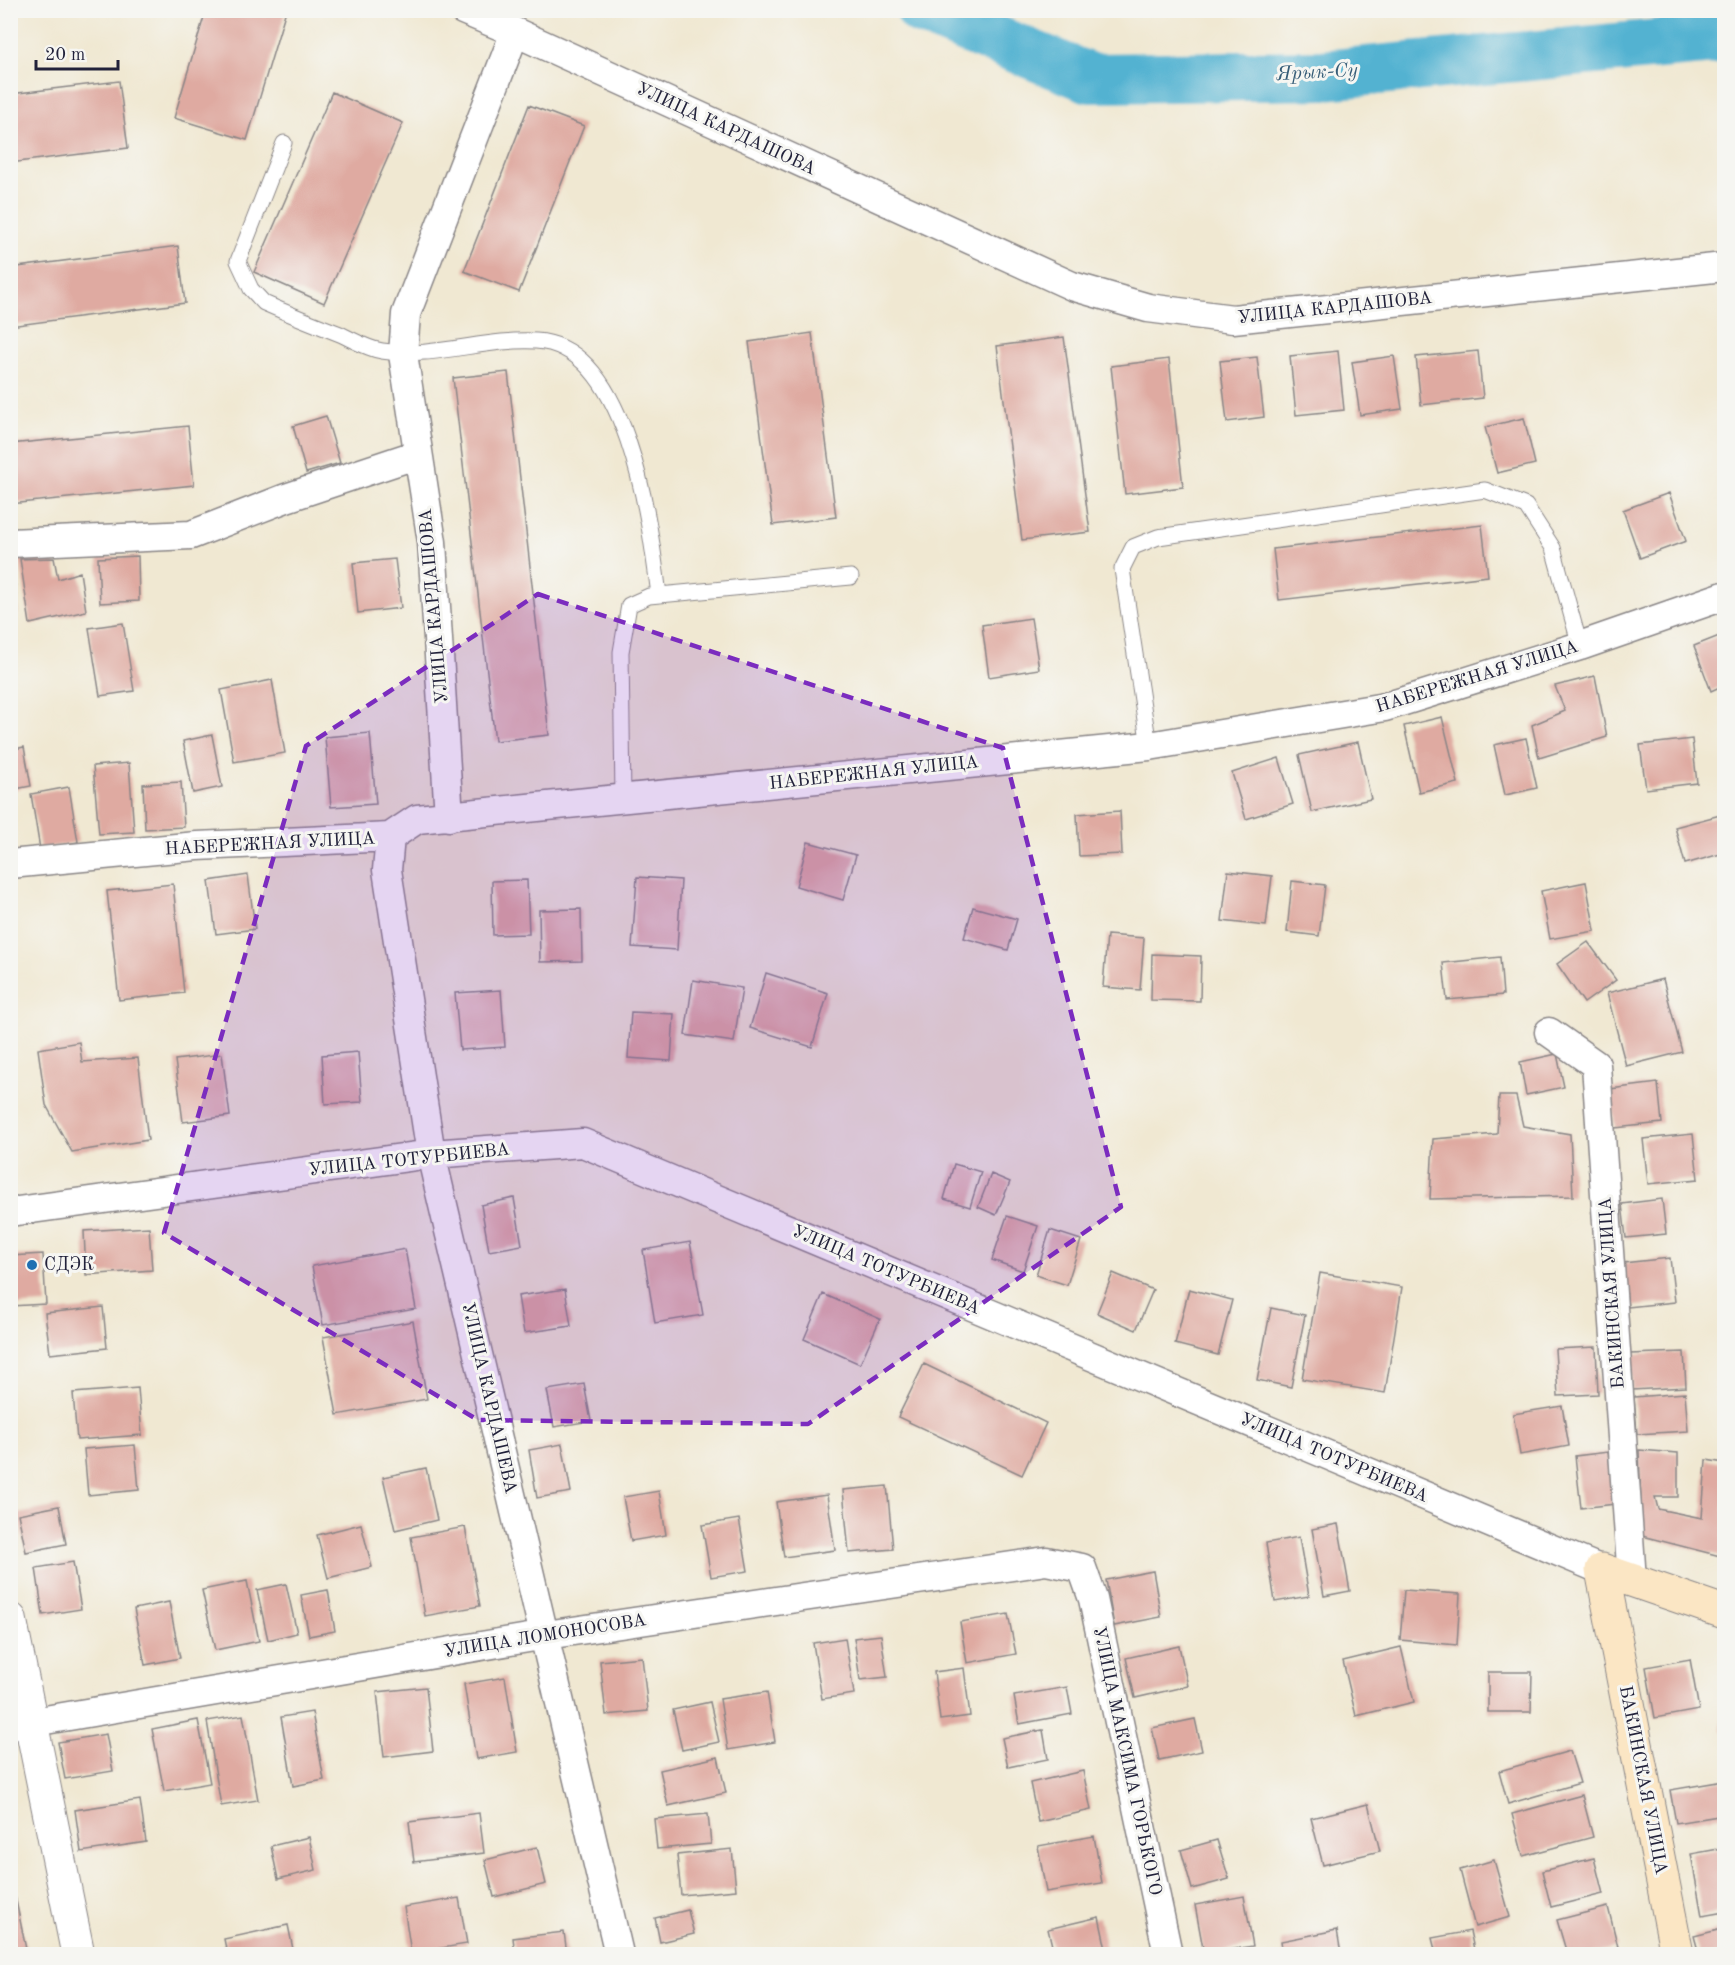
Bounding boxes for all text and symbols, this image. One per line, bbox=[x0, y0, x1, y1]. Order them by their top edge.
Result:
scale bar bbox=[36, 33, 118, 71]
text: 20 m bbox=[45, 46, 85, 64]
water label: Ярык-Су bbox=[1276, 61, 1359, 85]
street label: УЛИЦА КАРДАШОВА bbox=[634, 80, 819, 179]
street label: УЛИЦА КАРДАШОВА bbox=[1237, 289, 1433, 327]
street label: УЛИЦА КАРДАШОВА bbox=[416, 508, 451, 704]
street label: НАБЕРЕЖНАЯ УЛИЦА bbox=[1374, 638, 1581, 716]
street label: НАБЕРЕЖНАЯ УЛИЦА bbox=[768, 753, 980, 793]
street label: НАБЕРЕЖНАЯ УЛИЦА bbox=[164, 829, 376, 859]
street label: УЛИЦА ТОТУРБИЕВА bbox=[307, 1140, 511, 1180]
street label: БАКИНСКАЯ УЛИЦА bbox=[1596, 1196, 1628, 1389]
street label: УЛИЦА ТОТУРБИЕВА bbox=[789, 1222, 983, 1318]
place label: СДЭК bbox=[44, 1256, 94, 1274]
marker: СДЭК bbox=[25, 1258, 39, 1272]
street label: УЛИЦА КАРДАШЕВА bbox=[458, 1301, 520, 1495]
street label: УЛИЦА ТОТУРБИЕВА bbox=[1237, 1410, 1431, 1506]
street label: УЛИЦА ЛОМОНОСОВА bbox=[443, 1611, 648, 1661]
street label: УЛИЦА МАКСИМА ГОРЬКОГО bbox=[1090, 1625, 1164, 1897]
street label: БАКИНСКАЯ УЛИЦА bbox=[1616, 1684, 1670, 1876]

